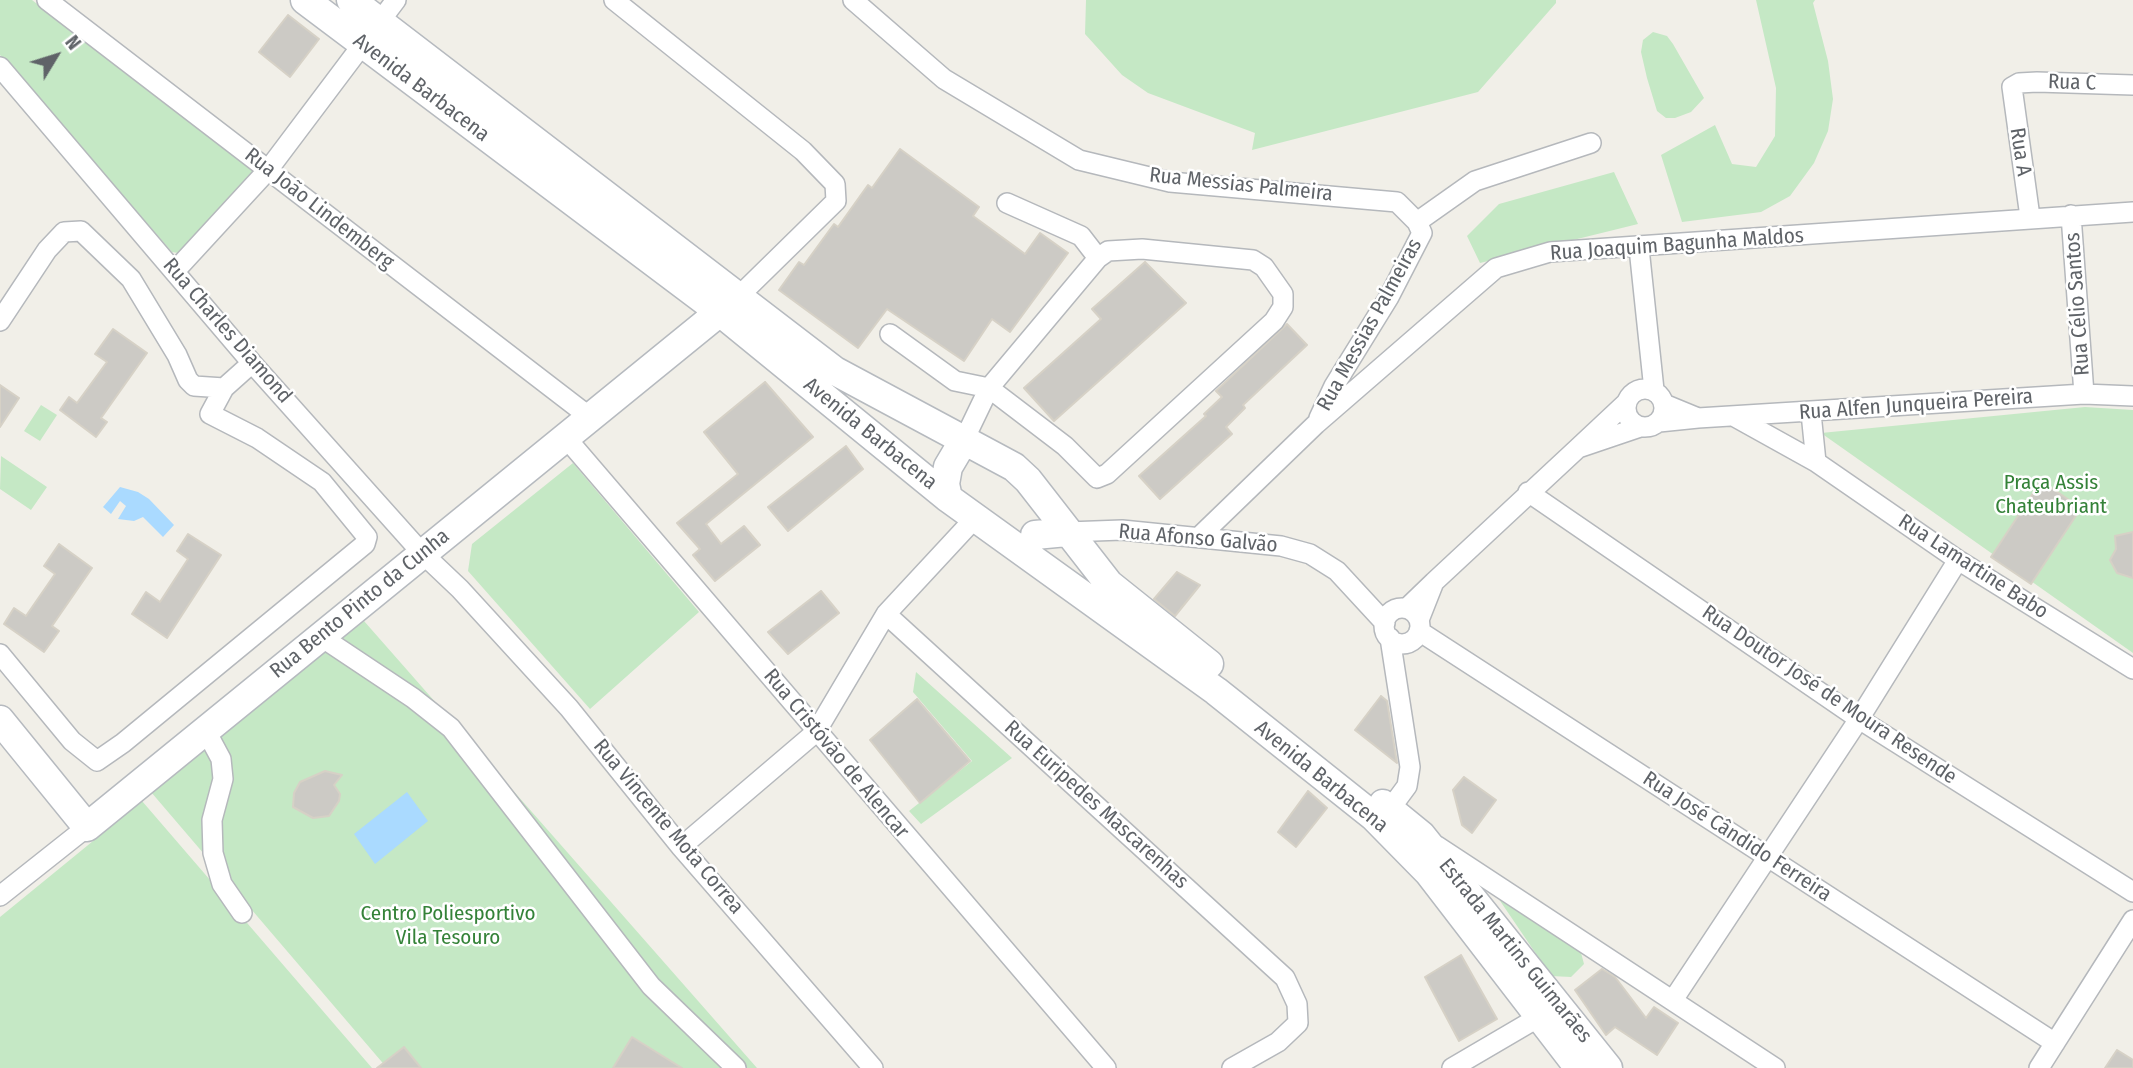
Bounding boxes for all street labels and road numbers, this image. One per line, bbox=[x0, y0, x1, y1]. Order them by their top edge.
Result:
street label: Avenida Barbacena bbox=[348, 29, 494, 147]
street label: Rua C bbox=[2047, 70, 2097, 96]
street label: Rua A bbox=[2004, 126, 2036, 178]
street label: Rua João Lindemberg bbox=[239, 143, 399, 275]
street label: Rua Messias Palmeira bbox=[1148, 163, 1334, 207]
street label: Rua Joaquim Bagunha Maldos bbox=[1549, 224, 1805, 266]
street label: Rua Célio Santos bbox=[2060, 232, 2096, 376]
street label: Rua Messias Palmeiras bbox=[1312, 234, 1428, 416]
street label: Rua Charles Diamond bbox=[157, 253, 297, 409]
street label: Avenida Barbacena bbox=[798, 373, 942, 495]
street label: Rua Alfen Junqueira Pereira bbox=[1798, 384, 2034, 426]
street label: Rua Lamartine Babo bbox=[1893, 509, 2053, 625]
street label: Rua Afonso Galvão bbox=[1117, 519, 1279, 559]
street label: Rua Bento Pinto da Cunha bbox=[265, 524, 455, 684]
street label: Rua Doutor José de Moura Resende bbox=[1697, 600, 1961, 790]
street label: Rua Cristóvão de Alencar bbox=[758, 664, 914, 844]
street label: Rua Euripedes Mascarenhas bbox=[999, 716, 1193, 894]
street label: Avenida Barbacena bbox=[1249, 716, 1393, 838]
street label: Rua Vincente Mota Correa bbox=[588, 735, 748, 919]
street label: Rua José Cândido Ferreira bbox=[1638, 767, 1836, 907]
street label: Estrada Martins Guimarães bbox=[1433, 854, 1597, 1048]

